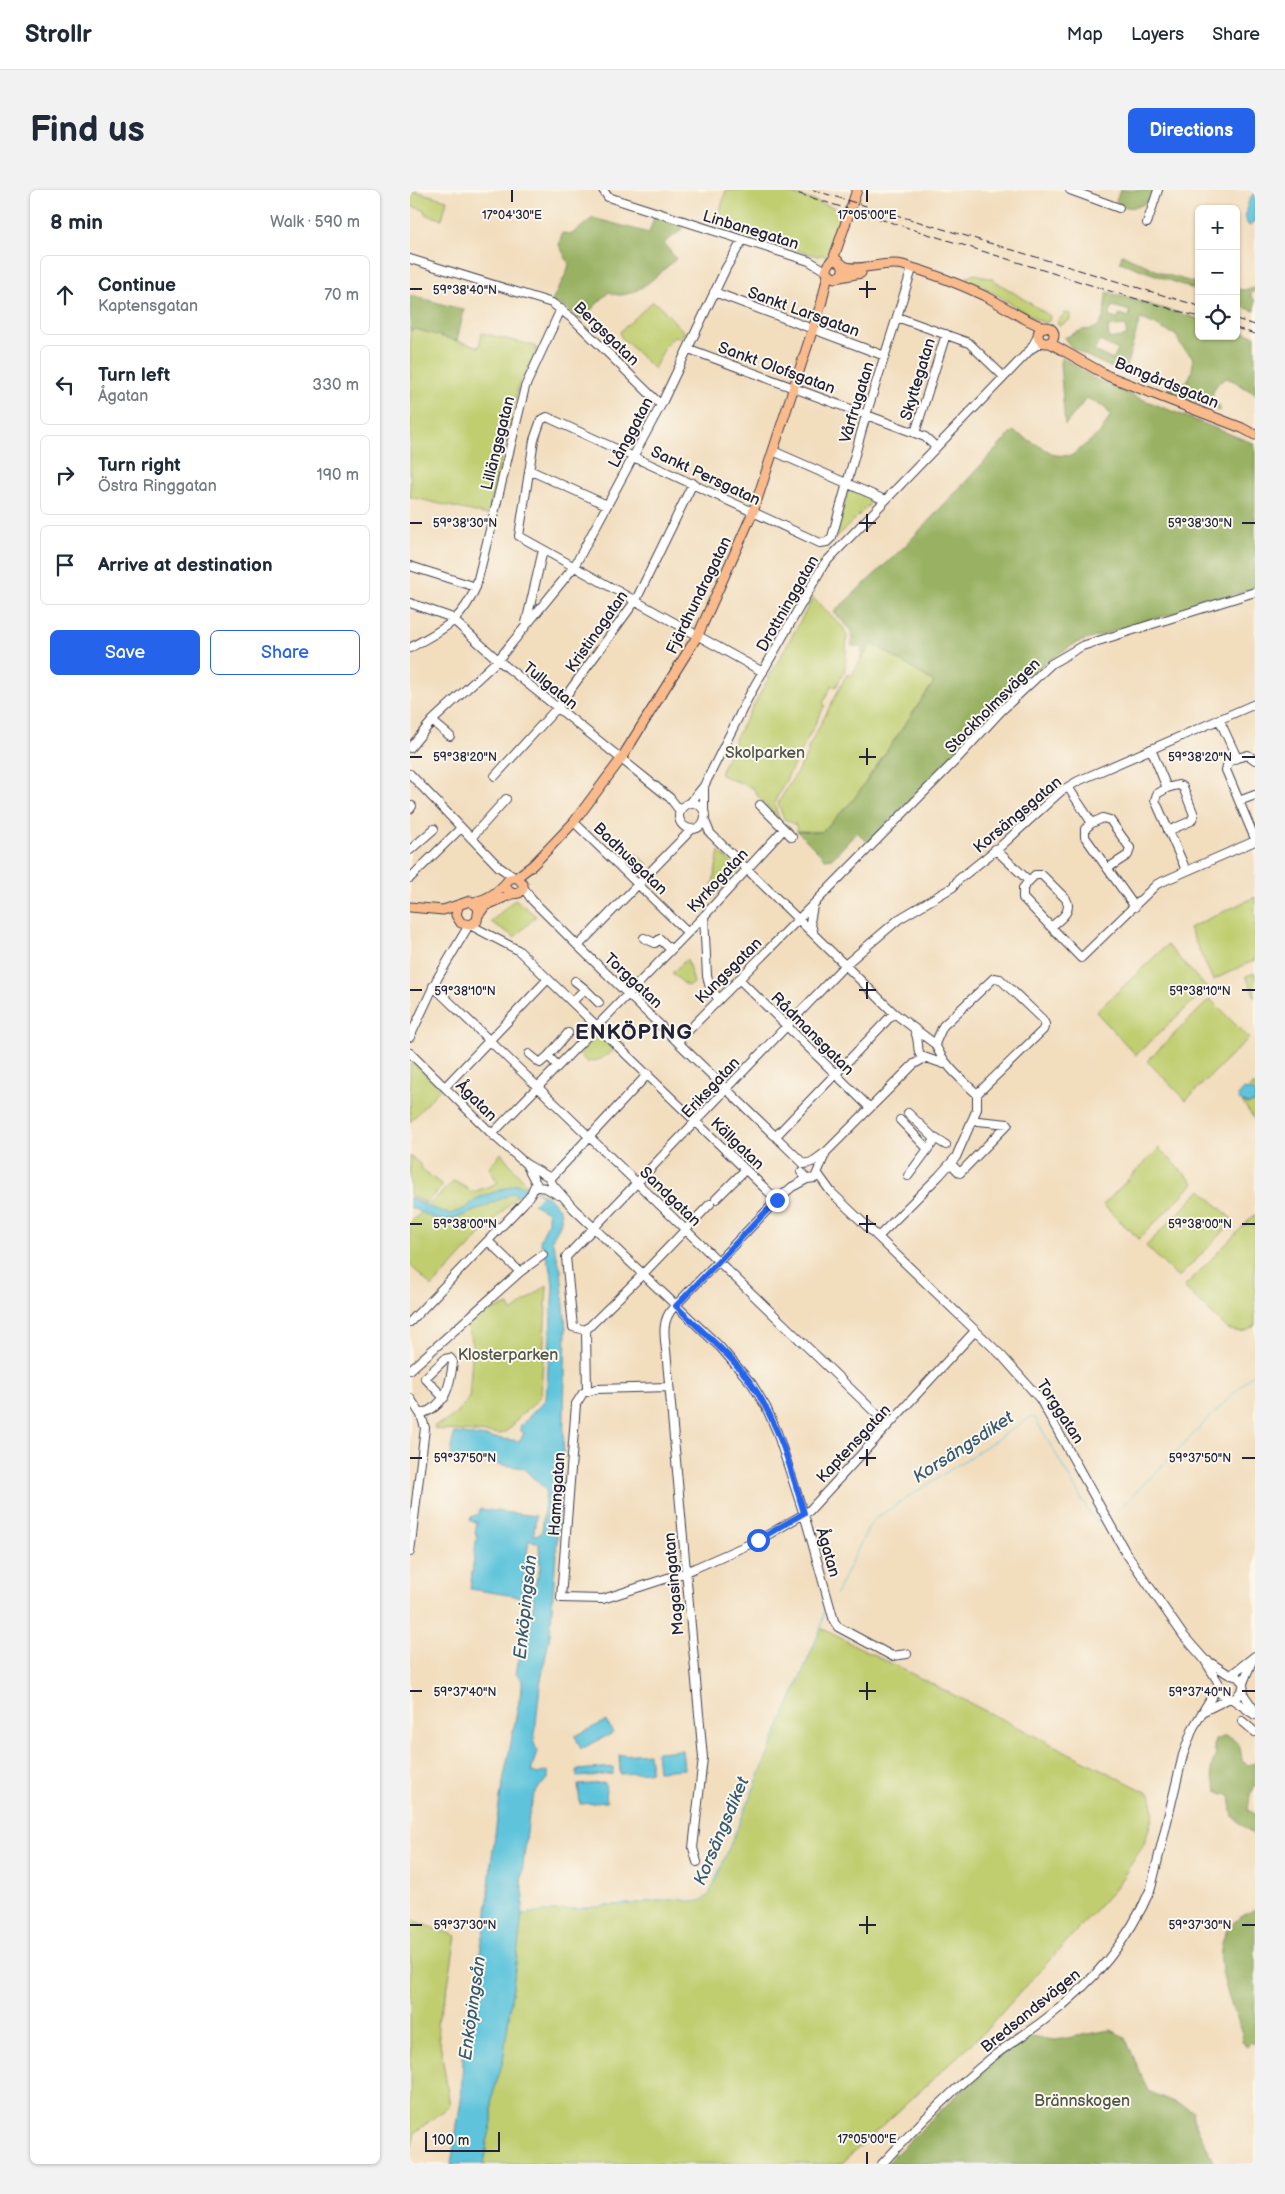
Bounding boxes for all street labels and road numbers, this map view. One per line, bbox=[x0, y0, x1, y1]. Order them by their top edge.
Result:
street label: Linbanegatan bbox=[700, 207, 801, 254]
street label: Sankt Larsgatan bbox=[745, 283, 862, 341]
street label: Bergsgatan bbox=[569, 298, 643, 370]
street label: Skyttegatan bbox=[897, 336, 940, 423]
street label: Sankt Olofsgatan bbox=[715, 338, 838, 398]
street label: Bangårdsgatan bbox=[1112, 354, 1221, 413]
street label: Vårfrugatan bbox=[836, 360, 879, 445]
street label: Lillängsgatan bbox=[478, 394, 519, 492]
street label: Långgatan bbox=[605, 394, 658, 471]
street label: Sankt Persgatan bbox=[648, 443, 763, 510]
street label: Fjärdhundragatan bbox=[663, 534, 736, 657]
street label: Drottninggatan bbox=[753, 552, 823, 655]
street label: Kristinagatan bbox=[562, 587, 632, 676]
street label: Stockholmsvägen bbox=[942, 655, 1045, 758]
street label: Tullgatan bbox=[519, 658, 581, 714]
street label: Korsängsgatan bbox=[970, 773, 1066, 857]
street label: Badhusgatan bbox=[589, 819, 671, 899]
street label: Kyrkogatan bbox=[684, 845, 752, 917]
street label: Kungsgatan bbox=[692, 934, 766, 1008]
street label: Torggatan bbox=[600, 949, 666, 1013]
street label: Rådmansgatan bbox=[766, 989, 857, 1080]
street label: Eriksgatan bbox=[678, 1054, 744, 1123]
street label: Ågatan bbox=[451, 1075, 502, 1126]
street label: Källgatan bbox=[706, 1114, 768, 1174]
street label: Sandgatan bbox=[635, 1163, 705, 1231]
street label: Torggatan bbox=[1032, 1376, 1087, 1447]
street label: Kaptensgatan bbox=[813, 1401, 895, 1487]
street label: Hamngatan bbox=[545, 1452, 570, 1537]
street label: Ågatan bbox=[811, 1525, 846, 1579]
street label: Magasingatan bbox=[661, 1532, 688, 1636]
street label: Bredsandsvägen bbox=[977, 1965, 1085, 2057]

